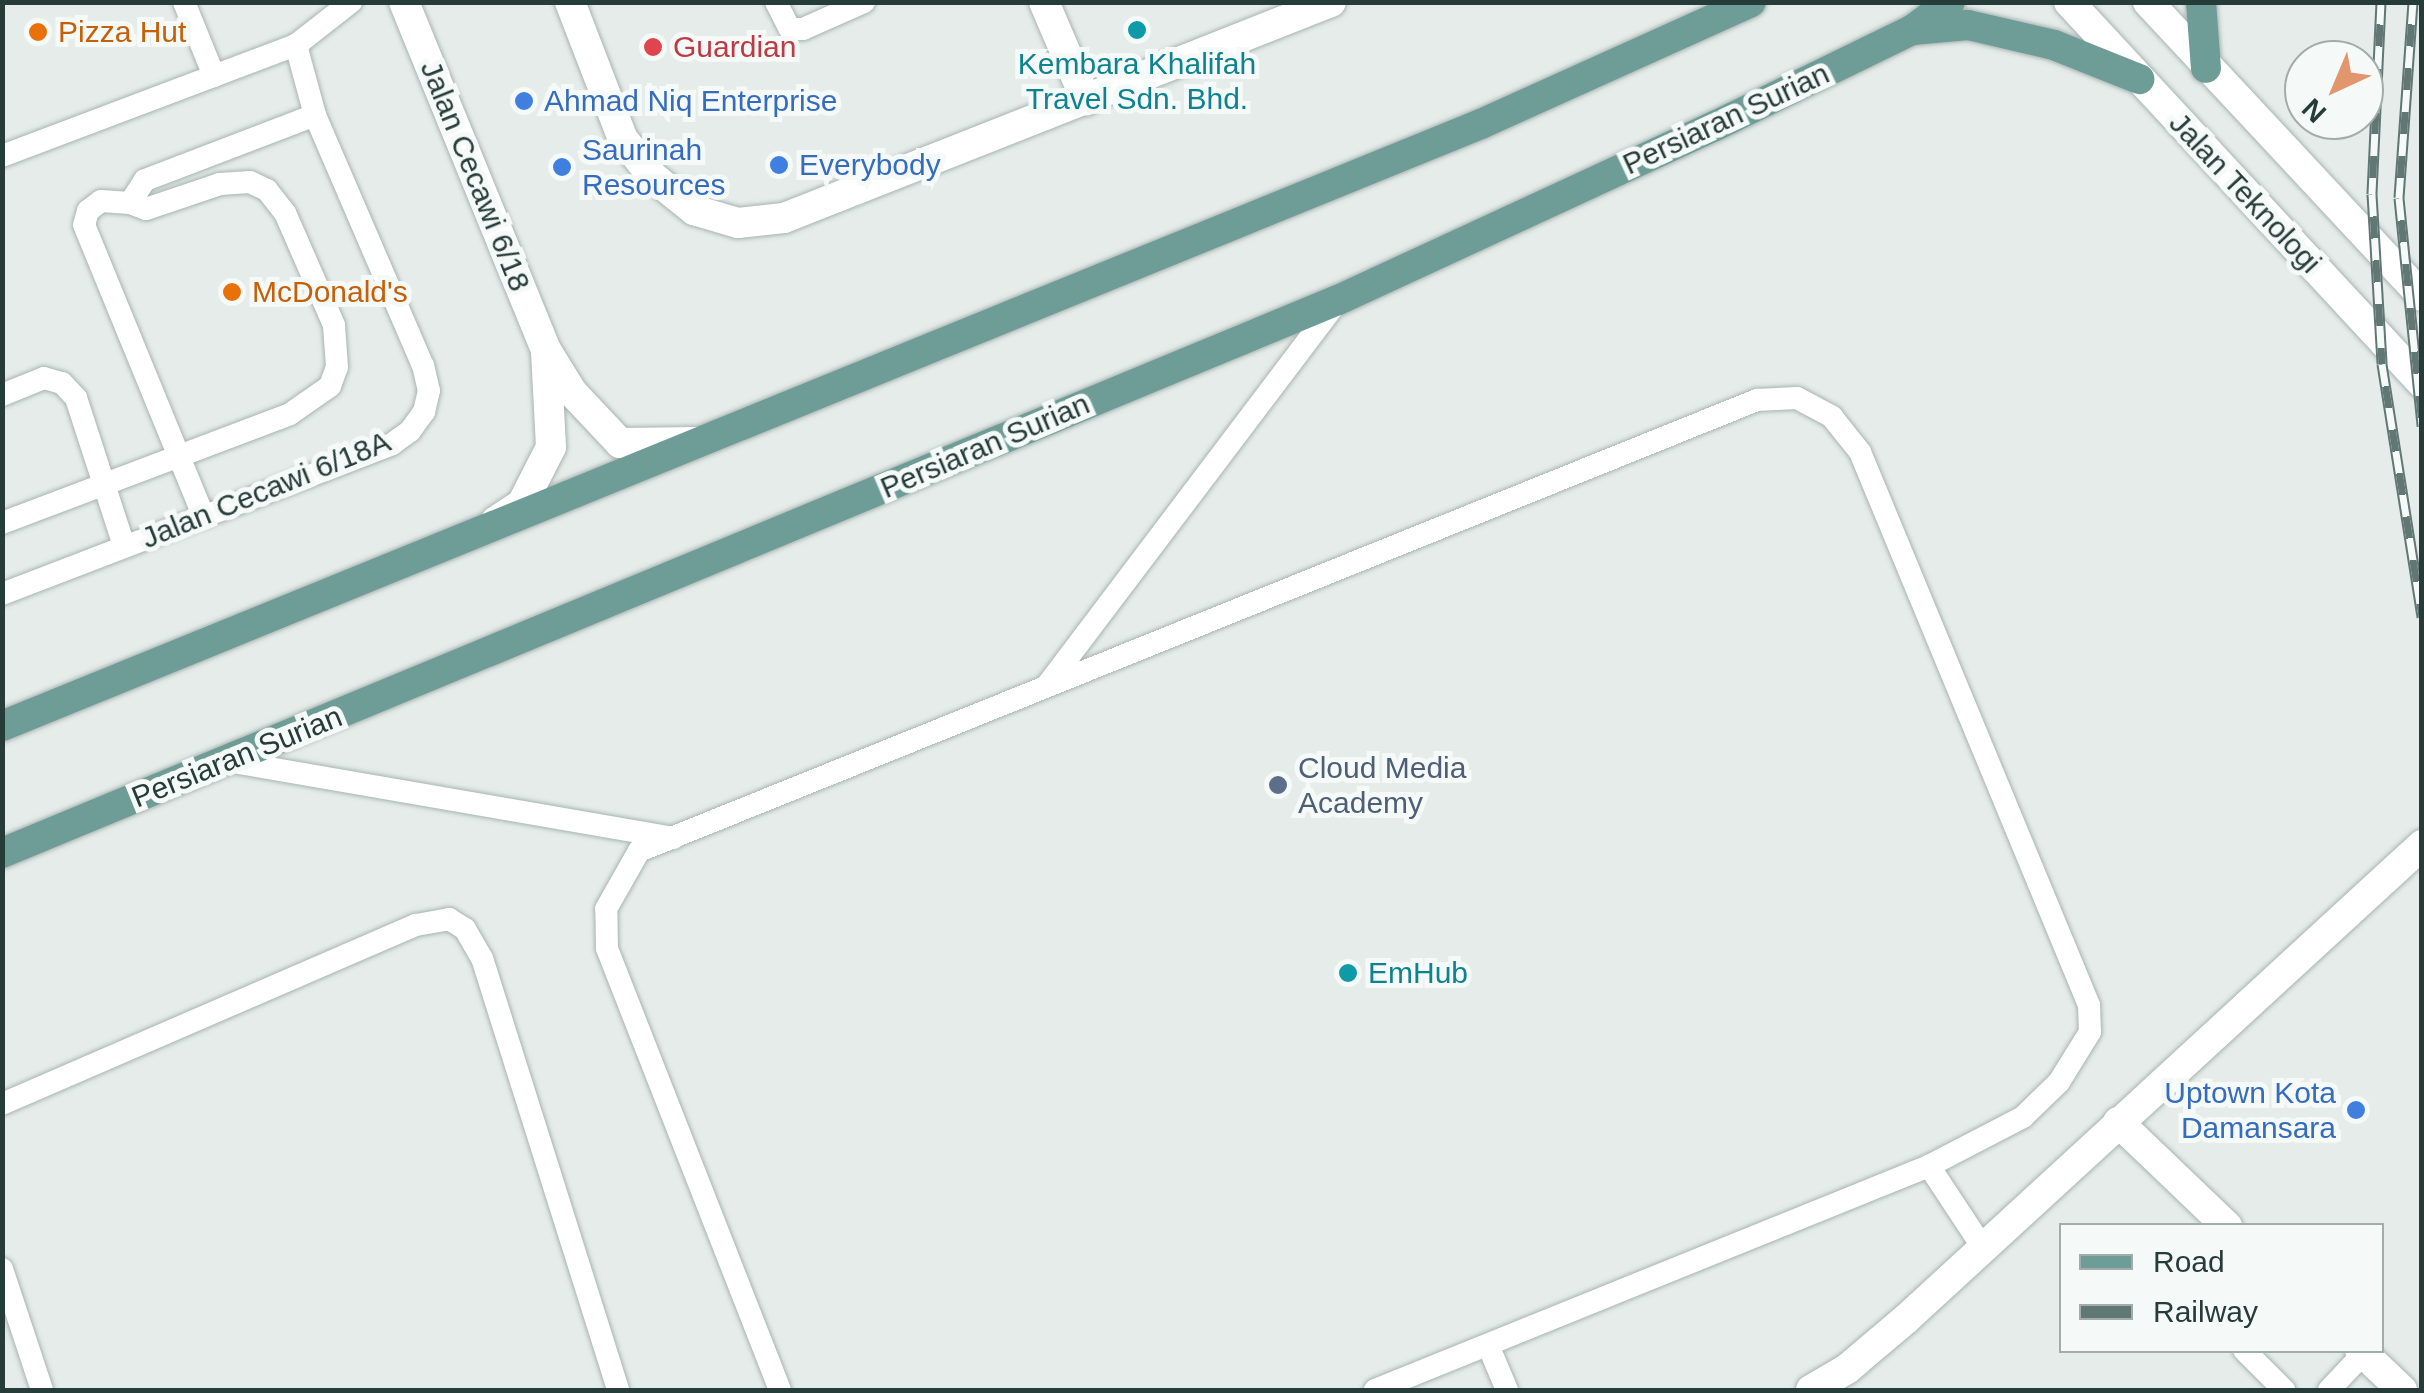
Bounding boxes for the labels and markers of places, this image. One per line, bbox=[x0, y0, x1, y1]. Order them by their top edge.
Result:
place label: Pizza Hut bbox=[58, 14, 186, 50]
marker: Kembara Khalifah Travel Sdn. Bhd. bbox=[1126, 19, 1148, 41]
marker: Pizza Hut bbox=[27, 21, 49, 43]
place label: Guardian bbox=[673, 29, 796, 65]
marker: Guardian bbox=[642, 36, 664, 58]
place label: Kembara Khalifah Travel Sdn. Bhd. bbox=[1018, 46, 1256, 116]
place label: Ahmad Niq Enterprise bbox=[544, 83, 837, 119]
marker: Ahmad Niq Enterprise bbox=[513, 90, 535, 112]
place label: Saurinah Resources bbox=[582, 132, 725, 202]
place label: Everybody bbox=[799, 147, 941, 183]
marker: Everybody bbox=[768, 154, 790, 176]
marker: Saurinah Resources bbox=[551, 156, 573, 178]
place label: McDonald's bbox=[252, 274, 408, 310]
marker: McDonald's bbox=[221, 281, 243, 303]
place label: Cloud Media Academy bbox=[1298, 750, 1466, 820]
marker: Cloud Media Academy bbox=[1267, 774, 1289, 796]
place label: EmHub bbox=[1368, 955, 1468, 991]
marker: EmHub bbox=[1337, 962, 1359, 984]
place label: Uptown Kota Damansara bbox=[2164, 1075, 2336, 1146]
marker: Uptown Kota Damansara bbox=[2345, 1099, 2367, 1121]

